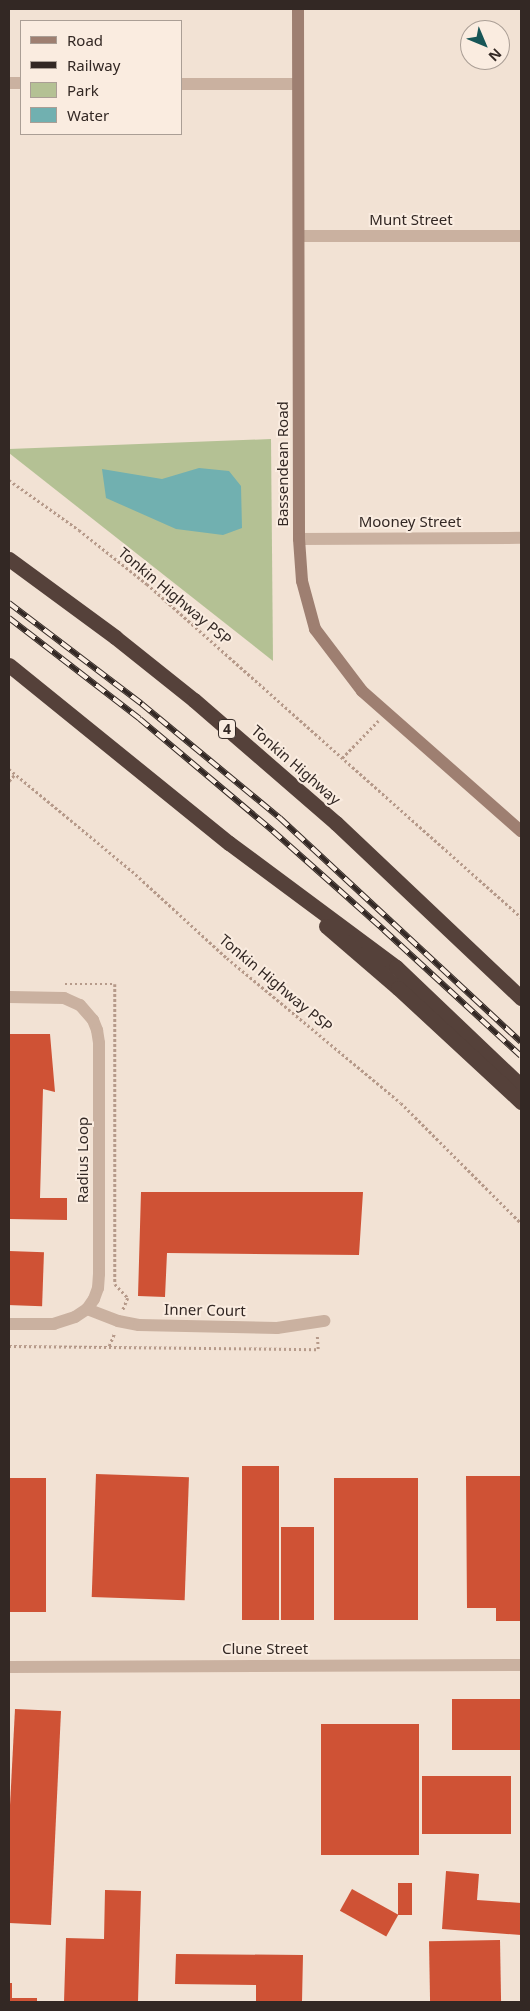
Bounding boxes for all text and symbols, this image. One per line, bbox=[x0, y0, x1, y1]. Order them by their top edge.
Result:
legend bbox=[20, 20, 182, 135]
north arrow bbox=[460, 20, 510, 70]
text: Road bbox=[67, 30, 103, 50]
text: N bbox=[485, 45, 506, 66]
text: Railway bbox=[67, 55, 120, 75]
text: Park bbox=[67, 80, 99, 100]
text: Water bbox=[67, 105, 109, 125]
street label: Munt Street bbox=[369, 211, 453, 229]
street label: Bassendean Road bbox=[274, 401, 292, 527]
street label: Mooney Street bbox=[359, 513, 461, 531]
street label: Tonkin Highway PSP bbox=[115, 543, 235, 649]
road number: 4 bbox=[217, 718, 237, 741]
street label: Tonkin Highway bbox=[248, 721, 344, 809]
street label: Tonkin Highway PSP bbox=[216, 930, 336, 1036]
street label: Radius Loop bbox=[74, 1117, 92, 1203]
street label: Inner Court bbox=[164, 1300, 246, 1320]
street label: Clune Street bbox=[222, 1640, 308, 1658]

